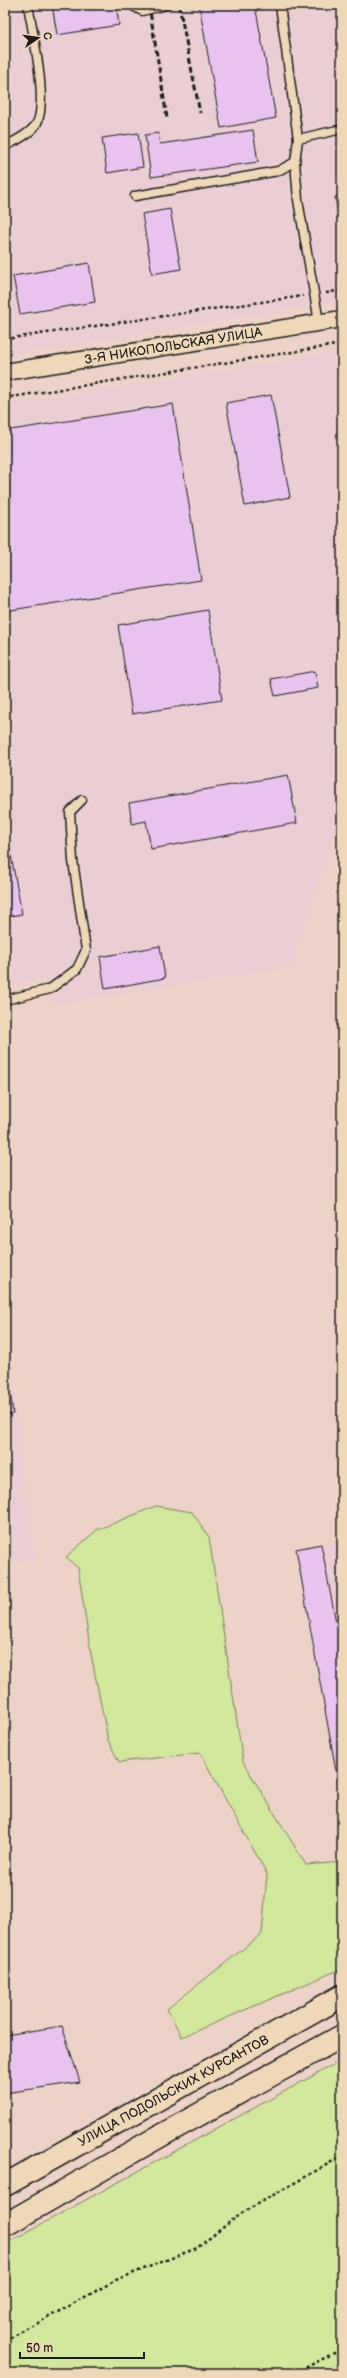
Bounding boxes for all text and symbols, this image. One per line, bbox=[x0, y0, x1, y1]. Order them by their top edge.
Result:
north arrow bbox=[18, 18, 58, 58]
text: С bbox=[40, 31, 55, 41]
street label: 3-Я НИКОПОЛЬСКАЯ УЛИЦА bbox=[83, 324, 263, 368]
street label: УЛИЦА ПОДОЛЬСКИХ КУРСАНТОВ bbox=[75, 2032, 272, 2150]
scale bar bbox=[20, 2334, 144, 2360]
text: 50 m bbox=[26, 2341, 53, 2356]

